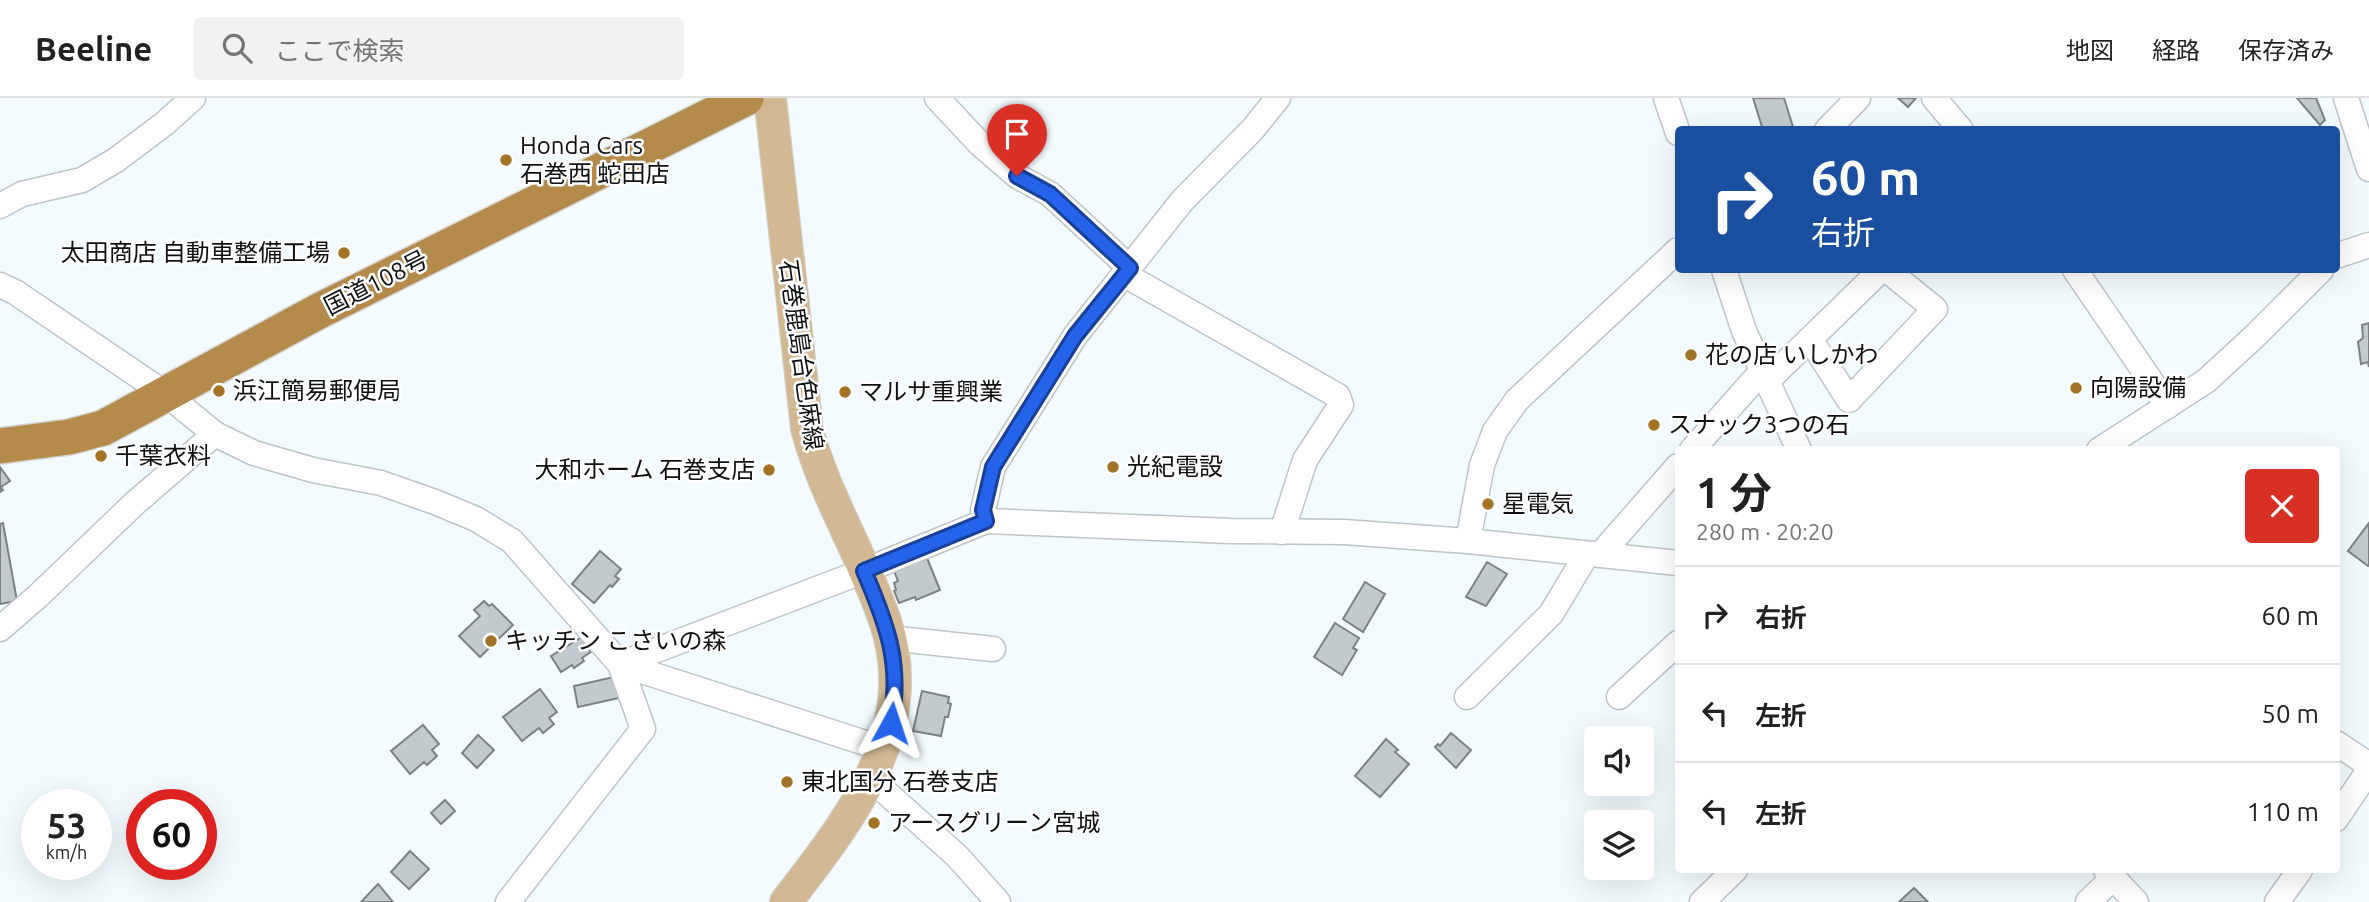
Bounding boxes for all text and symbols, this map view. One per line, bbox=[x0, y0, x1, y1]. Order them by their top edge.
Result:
search box bbox=[194, 17, 684, 80]
icon: search bbox=[218, 29, 256, 67]
text: Beeline bbox=[35, 30, 152, 67]
text: ここで検索 bbox=[274, 36, 404, 65]
text: 地図 bbox=[2066, 37, 2114, 64]
text: 経路 bbox=[2152, 37, 2200, 64]
text: 保存済み bbox=[2238, 37, 2334, 64]
pin bbox=[987, 104, 1047, 176]
icon: arrive bbox=[998, 115, 1036, 153]
place label: Honda Cars 石巻西 蛇田店 bbox=[520, 132, 670, 187]
text: 60 m bbox=[1811, 149, 1920, 204]
marker: Honda Cars 石巻西 蛇田店 bbox=[498, 152, 514, 168]
icon: right bbox=[1696, 154, 1787, 245]
text: 右折 bbox=[1811, 214, 1875, 250]
place label: 太田商店 自動車整備工場 bbox=[61, 239, 330, 266]
street label: 国道108号 bbox=[319, 245, 432, 320]
marker: 太田商店 自動車整備工場 bbox=[336, 245, 352, 261]
street label: 石巻鹿島台色麻線 bbox=[775, 258, 828, 452]
place label: 花の店 いしかわ bbox=[1705, 341, 1879, 368]
marker: 花の店 いしかわ bbox=[1683, 347, 1699, 363]
place label: 向陽設備 bbox=[2090, 374, 2186, 401]
place label: 浜江簡易郵便局 bbox=[233, 377, 401, 404]
place label: マルサ重興業 bbox=[859, 378, 1003, 405]
marker: 向陽設備 bbox=[2068, 380, 2084, 396]
marker: 浜江簡易郵便局 bbox=[211, 383, 227, 399]
marker: マルサ重興業 bbox=[837, 384, 853, 400]
place label: スナック3つの石 bbox=[1668, 411, 1850, 438]
marker: スナック3つの石 bbox=[1646, 417, 1662, 433]
place label: 千葉衣料 bbox=[115, 442, 211, 469]
marker: 千葉衣料 bbox=[93, 448, 109, 464]
place label: 光紀電設 bbox=[1127, 453, 1223, 480]
place label: 大和ホーム 石巻支店 bbox=[534, 456, 755, 483]
marker: 光紀電設 bbox=[1105, 459, 1121, 475]
marker: 大和ホーム 石巻支店 bbox=[761, 462, 777, 478]
text: 1 分 bbox=[1696, 469, 1772, 516]
button: close bbox=[2245, 469, 2319, 543]
place label: 星電気 bbox=[1502, 490, 1574, 517]
marker: 星電気 bbox=[1480, 496, 1496, 512]
text: 280 m · 20:20 bbox=[1696, 519, 1834, 544]
icon: right bbox=[1696, 596, 1734, 634]
text: 60 m bbox=[2261, 601, 2319, 630]
text: 右折 bbox=[1755, 603, 1807, 632]
place label: キッチン こさいの森 bbox=[505, 627, 727, 654]
marker: キッチン こさいの森 bbox=[483, 633, 499, 649]
position arrow bbox=[854, 686, 928, 760]
icon: left bbox=[1696, 694, 1734, 732]
text: 50 m bbox=[2261, 699, 2319, 728]
text: 左折 bbox=[1755, 701, 1807, 730]
map controls bbox=[1584, 726, 1654, 880]
button: sound bbox=[1584, 726, 1654, 796]
place label: 東北国分 石巻支店 bbox=[801, 768, 999, 795]
marker: 東北国分 石巻支店 bbox=[779, 774, 795, 790]
speed limit sign: 60 bbox=[126, 789, 217, 880]
icon: left bbox=[1696, 792, 1734, 830]
text: 110 m bbox=[2247, 797, 2319, 826]
text: 左折 bbox=[1755, 799, 1807, 828]
text: 53 bbox=[47, 805, 86, 845]
place label: アースグリーン宮城 bbox=[888, 809, 1100, 836]
button: layers bbox=[1584, 810, 1654, 880]
marker: アースグリーン宮城 bbox=[866, 815, 882, 831]
text: km/h bbox=[46, 842, 87, 862]

